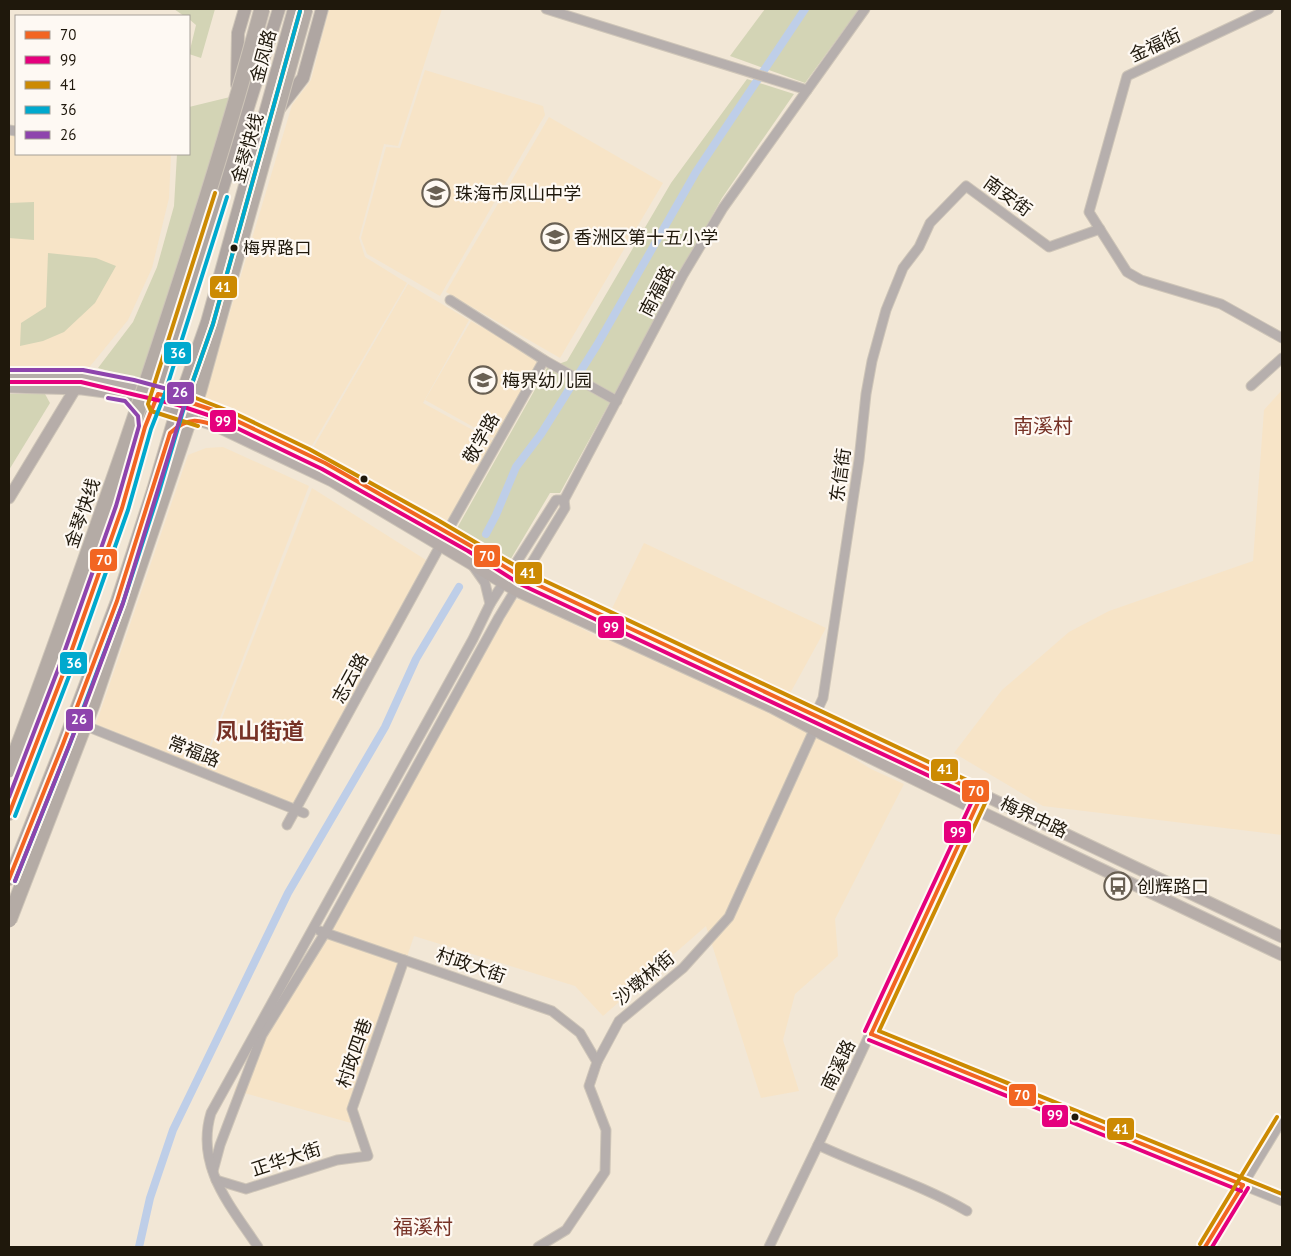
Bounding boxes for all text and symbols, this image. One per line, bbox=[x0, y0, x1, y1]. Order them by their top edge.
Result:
legend bbox=[15, 15, 190, 155]
street label: 金福街 bbox=[1126, 23, 1184, 67]
text: 70 bbox=[60, 25, 76, 44]
street label: 金凤路 bbox=[245, 27, 281, 85]
text: 99 bbox=[60, 50, 76, 69]
text: 41 bbox=[60, 75, 76, 94]
text: 36 bbox=[60, 100, 76, 119]
street label: 金琴快线 bbox=[226, 110, 268, 186]
text: 26 bbox=[60, 125, 76, 144]
street label: 南安街 bbox=[979, 171, 1037, 221]
school or university icon: 珠海市凤山中学 bbox=[421, 178, 451, 208]
place label: 珠海市凤山中学 bbox=[455, 182, 581, 205]
school or university icon: 香洲区第十五小学 bbox=[540, 222, 570, 252]
place label: 香洲区第十五小学 bbox=[574, 226, 718, 249]
place label: 梅界路口 bbox=[243, 237, 311, 259]
marker: 梅界路口 bbox=[229, 243, 239, 253]
street label: 南福路 bbox=[634, 262, 680, 320]
line badge: 41 bbox=[209, 275, 238, 299]
text: 41 bbox=[215, 278, 231, 296]
line badge: 36 bbox=[163, 341, 192, 365]
text: 36 bbox=[170, 344, 186, 362]
school or university icon: 梅界幼儿园 bbox=[468, 365, 498, 395]
place label: 梅界幼儿园 bbox=[502, 369, 592, 392]
line badge: 26 bbox=[166, 381, 195, 405]
text: 26 bbox=[172, 383, 188, 401]
line badge: 99 bbox=[209, 409, 237, 433]
street label: 敬学路 bbox=[458, 409, 504, 467]
text: 99 bbox=[215, 412, 231, 430]
district label: 南溪村 bbox=[1013, 413, 1073, 439]
street label: 东信街 bbox=[825, 447, 855, 503]
unlabelled marker bbox=[359, 474, 369, 484]
street label: 金琴快线 bbox=[59, 475, 105, 551]
line badge: 70 bbox=[473, 544, 501, 568]
text: 70 bbox=[479, 547, 495, 565]
line badge: 70 bbox=[89, 548, 118, 572]
text: 70 bbox=[96, 551, 112, 569]
line badge: 41 bbox=[514, 561, 543, 585]
text: 41 bbox=[520, 564, 536, 582]
line badge: 99 bbox=[597, 615, 625, 639]
text: 99 bbox=[603, 618, 619, 636]
street label: 志云路 bbox=[327, 649, 373, 707]
line badge: 36 bbox=[59, 651, 88, 675]
text: 36 bbox=[66, 654, 82, 672]
line badge: 26 bbox=[65, 708, 94, 732]
text: 26 bbox=[71, 710, 87, 728]
district label: 凤山街道 bbox=[216, 717, 304, 745]
street label: 常福路 bbox=[165, 730, 223, 772]
line badge: 41 bbox=[930, 758, 959, 782]
text: 41 bbox=[937, 760, 953, 778]
line badge: 70 bbox=[961, 779, 990, 803]
text: 70 bbox=[968, 782, 984, 800]
street label: 梅界中路 bbox=[997, 791, 1071, 843]
line badge: 99 bbox=[943, 820, 972, 844]
text: 99 bbox=[950, 823, 966, 841]
bus stop icon: 创辉路口 bbox=[1103, 871, 1133, 901]
place label: 创辉路口 bbox=[1137, 875, 1209, 898]
street label: 村政大街 bbox=[433, 942, 509, 988]
street label: 沙墩林街 bbox=[609, 946, 679, 1010]
street label: 村政四巷 bbox=[331, 1015, 377, 1091]
street label: 南溪路 bbox=[816, 1036, 860, 1094]
line badge: 70 bbox=[1008, 1083, 1037, 1107]
text: 70 bbox=[1014, 1086, 1030, 1104]
line badge: 99 bbox=[1041, 1104, 1069, 1128]
text: 99 bbox=[1047, 1106, 1063, 1124]
unlabelled marker bbox=[1070, 1112, 1080, 1122]
line badge: 41 bbox=[1106, 1117, 1135, 1141]
text: 41 bbox=[1113, 1120, 1129, 1138]
street label: 正华大街 bbox=[248, 1137, 324, 1181]
district label: 福溪村 bbox=[393, 1214, 453, 1240]

